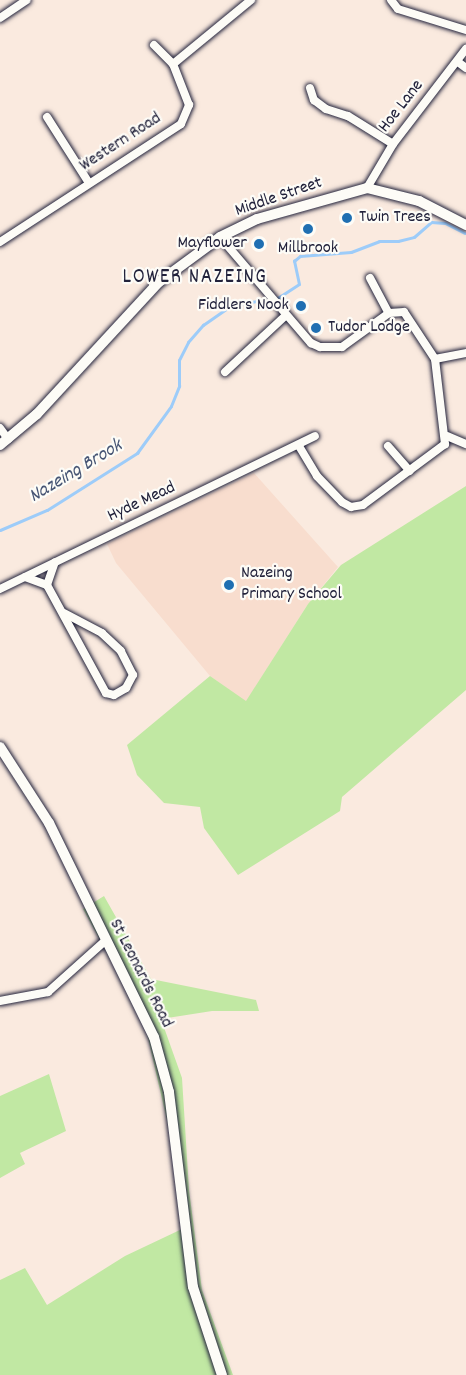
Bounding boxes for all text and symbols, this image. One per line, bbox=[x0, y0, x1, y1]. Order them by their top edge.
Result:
street label: Hoe Lane bbox=[375, 76, 429, 138]
street label: Western Road bbox=[76, 109, 166, 177]
street label: Middle Street bbox=[233, 173, 325, 223]
place label: Twin Trees bbox=[359, 207, 431, 229]
marker: Twin Trees bbox=[340, 211, 354, 225]
marker: Millbrook bbox=[301, 222, 315, 236]
place label: Mayflower bbox=[178, 233, 247, 255]
marker: Mayflower bbox=[252, 237, 266, 251]
place label: Millbrook bbox=[278, 238, 338, 260]
district label: LOWER NAZEING bbox=[123, 265, 267, 291]
place label: Fiddlers Nook bbox=[198, 295, 289, 317]
marker: Fiddlers Nook bbox=[294, 299, 308, 313]
place label: Tudor Lodge bbox=[328, 317, 410, 339]
marker: Tudor Lodge bbox=[309, 321, 323, 335]
water label: Nazeing Brook bbox=[25, 435, 127, 509]
street label: Hyde Mead bbox=[105, 478, 179, 528]
place label: Nazeing Primary School bbox=[241, 564, 342, 606]
marker: Nazeing Primary School bbox=[222, 578, 236, 592]
street label: St Leonards Road bbox=[103, 916, 177, 1032]

